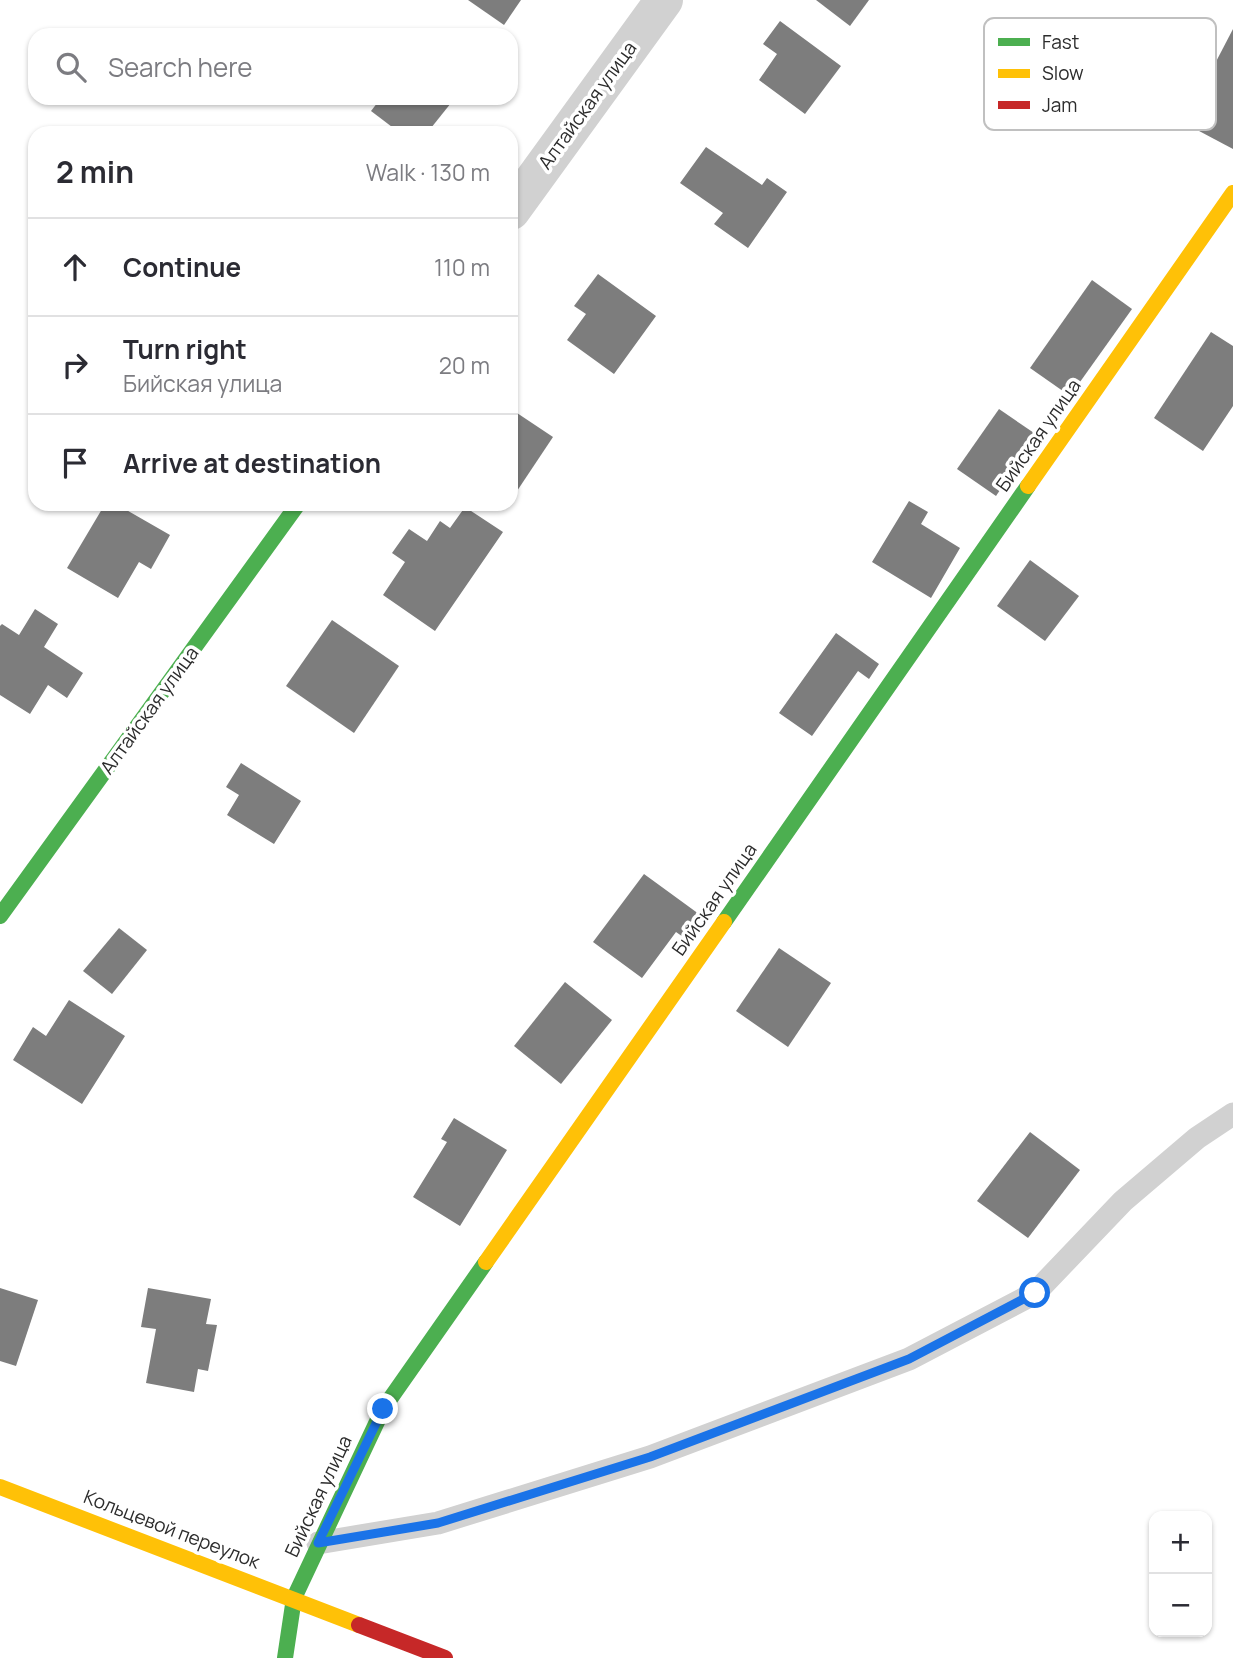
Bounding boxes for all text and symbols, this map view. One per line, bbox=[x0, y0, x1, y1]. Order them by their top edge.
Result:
legend bbox=[984, 18, 1216, 130]
search box bbox=[28, 28, 518, 105]
text: Fast bbox=[1042, 29, 1079, 55]
street label: Алтайская улица bbox=[532, 36, 642, 174]
icon: search bbox=[52, 48, 90, 86]
text: Search here bbox=[108, 49, 253, 85]
text: Slow bbox=[1042, 60, 1084, 86]
text: Jam bbox=[1042, 92, 1077, 118]
text: 2 min bbox=[56, 151, 134, 192]
text: Walk · 130 m bbox=[366, 156, 490, 188]
icon: ahead bbox=[56, 248, 94, 286]
text: Continue bbox=[123, 249, 241, 285]
text: 110 m bbox=[434, 251, 490, 283]
text: Turn right bbox=[123, 331, 247, 367]
icon: right bbox=[56, 346, 94, 384]
text: 20 m bbox=[439, 349, 490, 381]
text: Бийская улица bbox=[123, 367, 282, 399]
street label: Бийская улица bbox=[990, 374, 1086, 496]
icon: arrive bbox=[56, 444, 94, 482]
text: Arrive at destination bbox=[123, 445, 381, 481]
street label: Алтайская улица bbox=[94, 641, 204, 779]
street label: Бийская улица bbox=[666, 838, 762, 960]
route start bbox=[1019, 1277, 1050, 1308]
route end bbox=[367, 1393, 398, 1424]
street label: Бийская улица bbox=[278, 1431, 358, 1561]
street label: Кольцевой переулок bbox=[80, 1483, 264, 1575]
map controls bbox=[1149, 1511, 1212, 1637]
button: + bbox=[1149, 1511, 1212, 1574]
button: − bbox=[1149, 1574, 1212, 1637]

